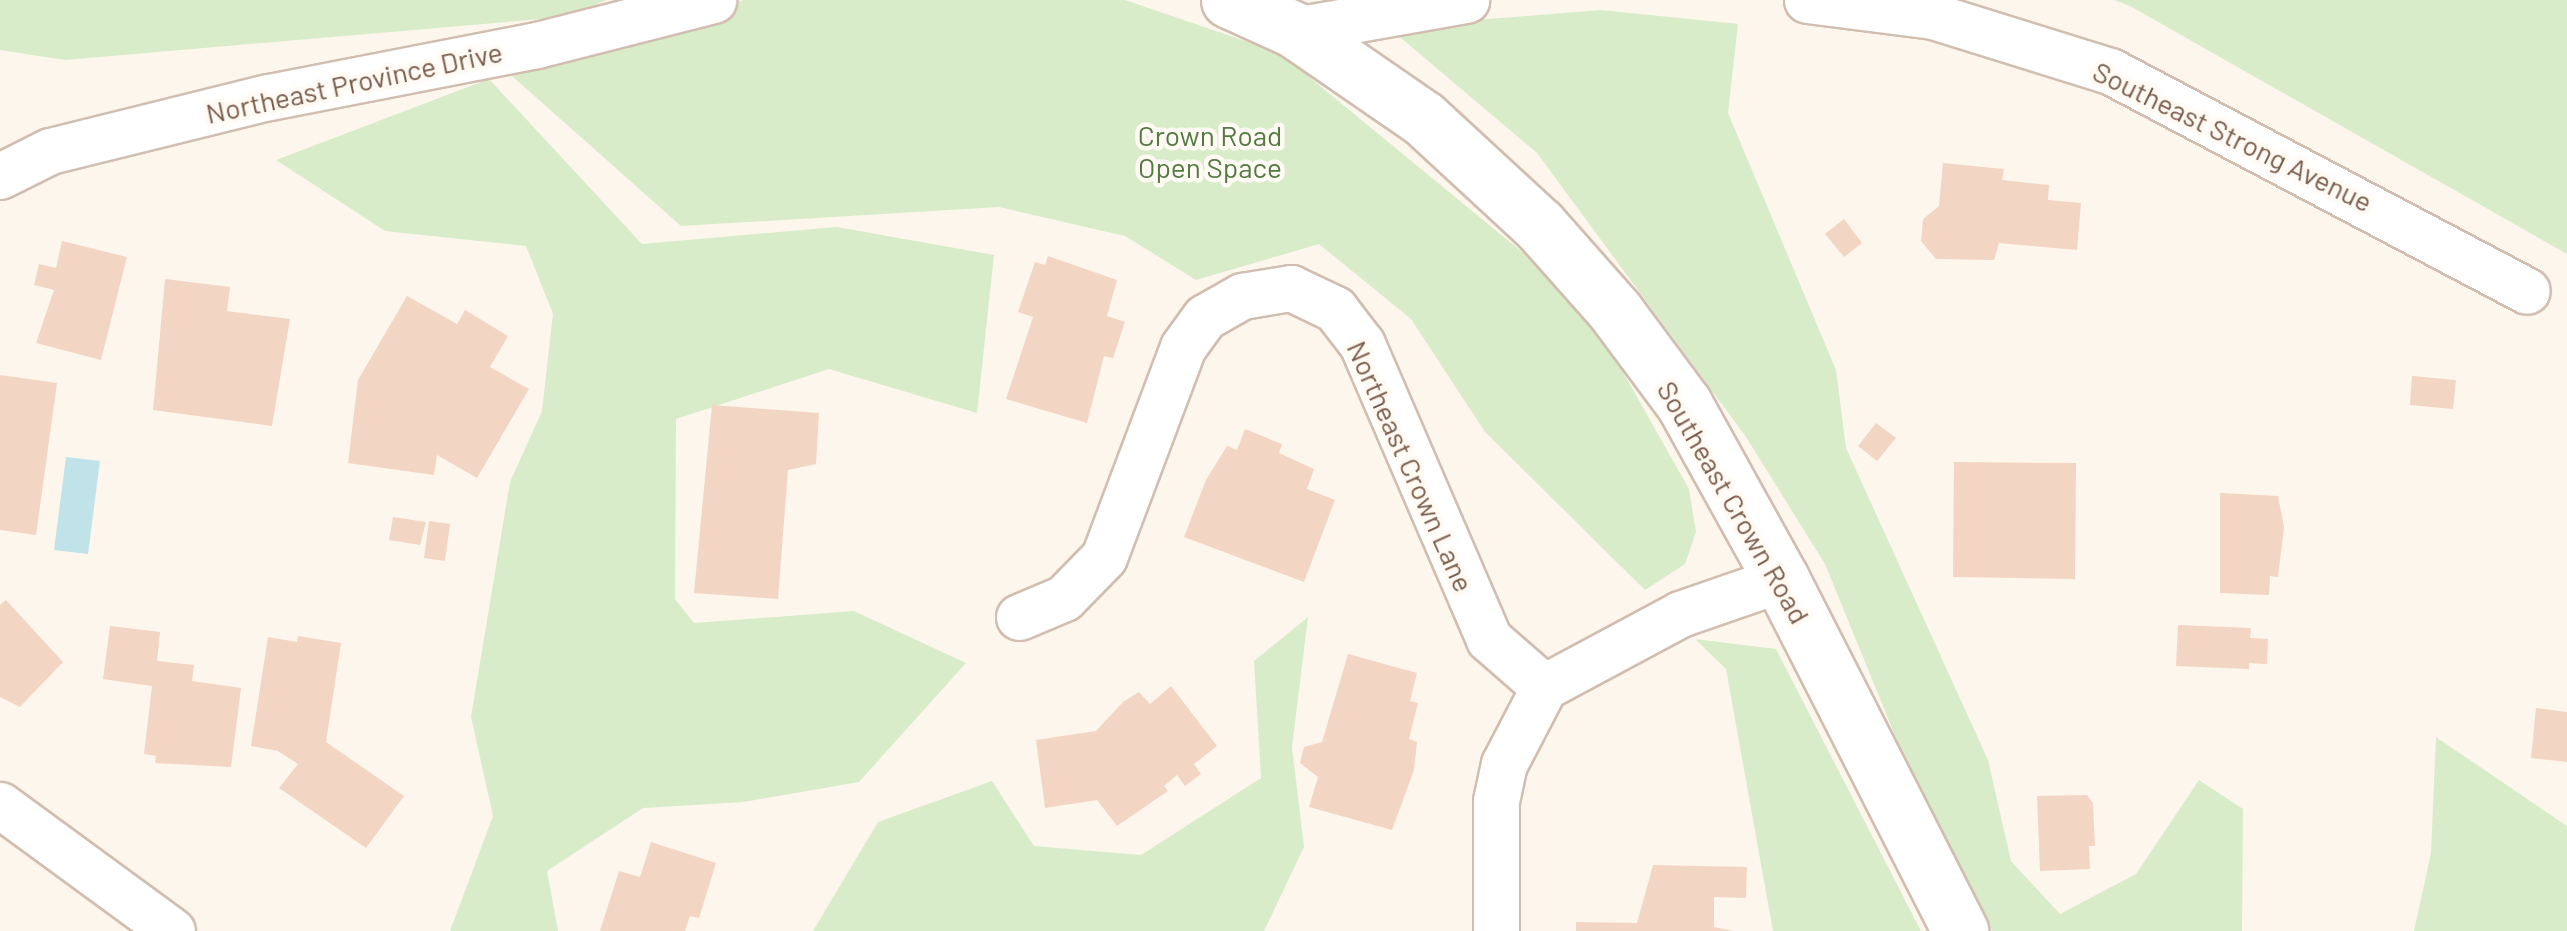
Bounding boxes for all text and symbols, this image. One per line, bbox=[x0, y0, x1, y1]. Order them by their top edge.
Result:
street label: Northeast Province Drive bbox=[203, 34, 505, 130]
street label: Southeast Strong Avenue bbox=[2088, 54, 2378, 218]
park label: Crown Road Open Space bbox=[1138, 118, 1282, 184]
street label: Northeast Crown Lane bbox=[1341, 335, 1481, 597]
street label: Southeast Crown Road bbox=[1651, 375, 1817, 629]

